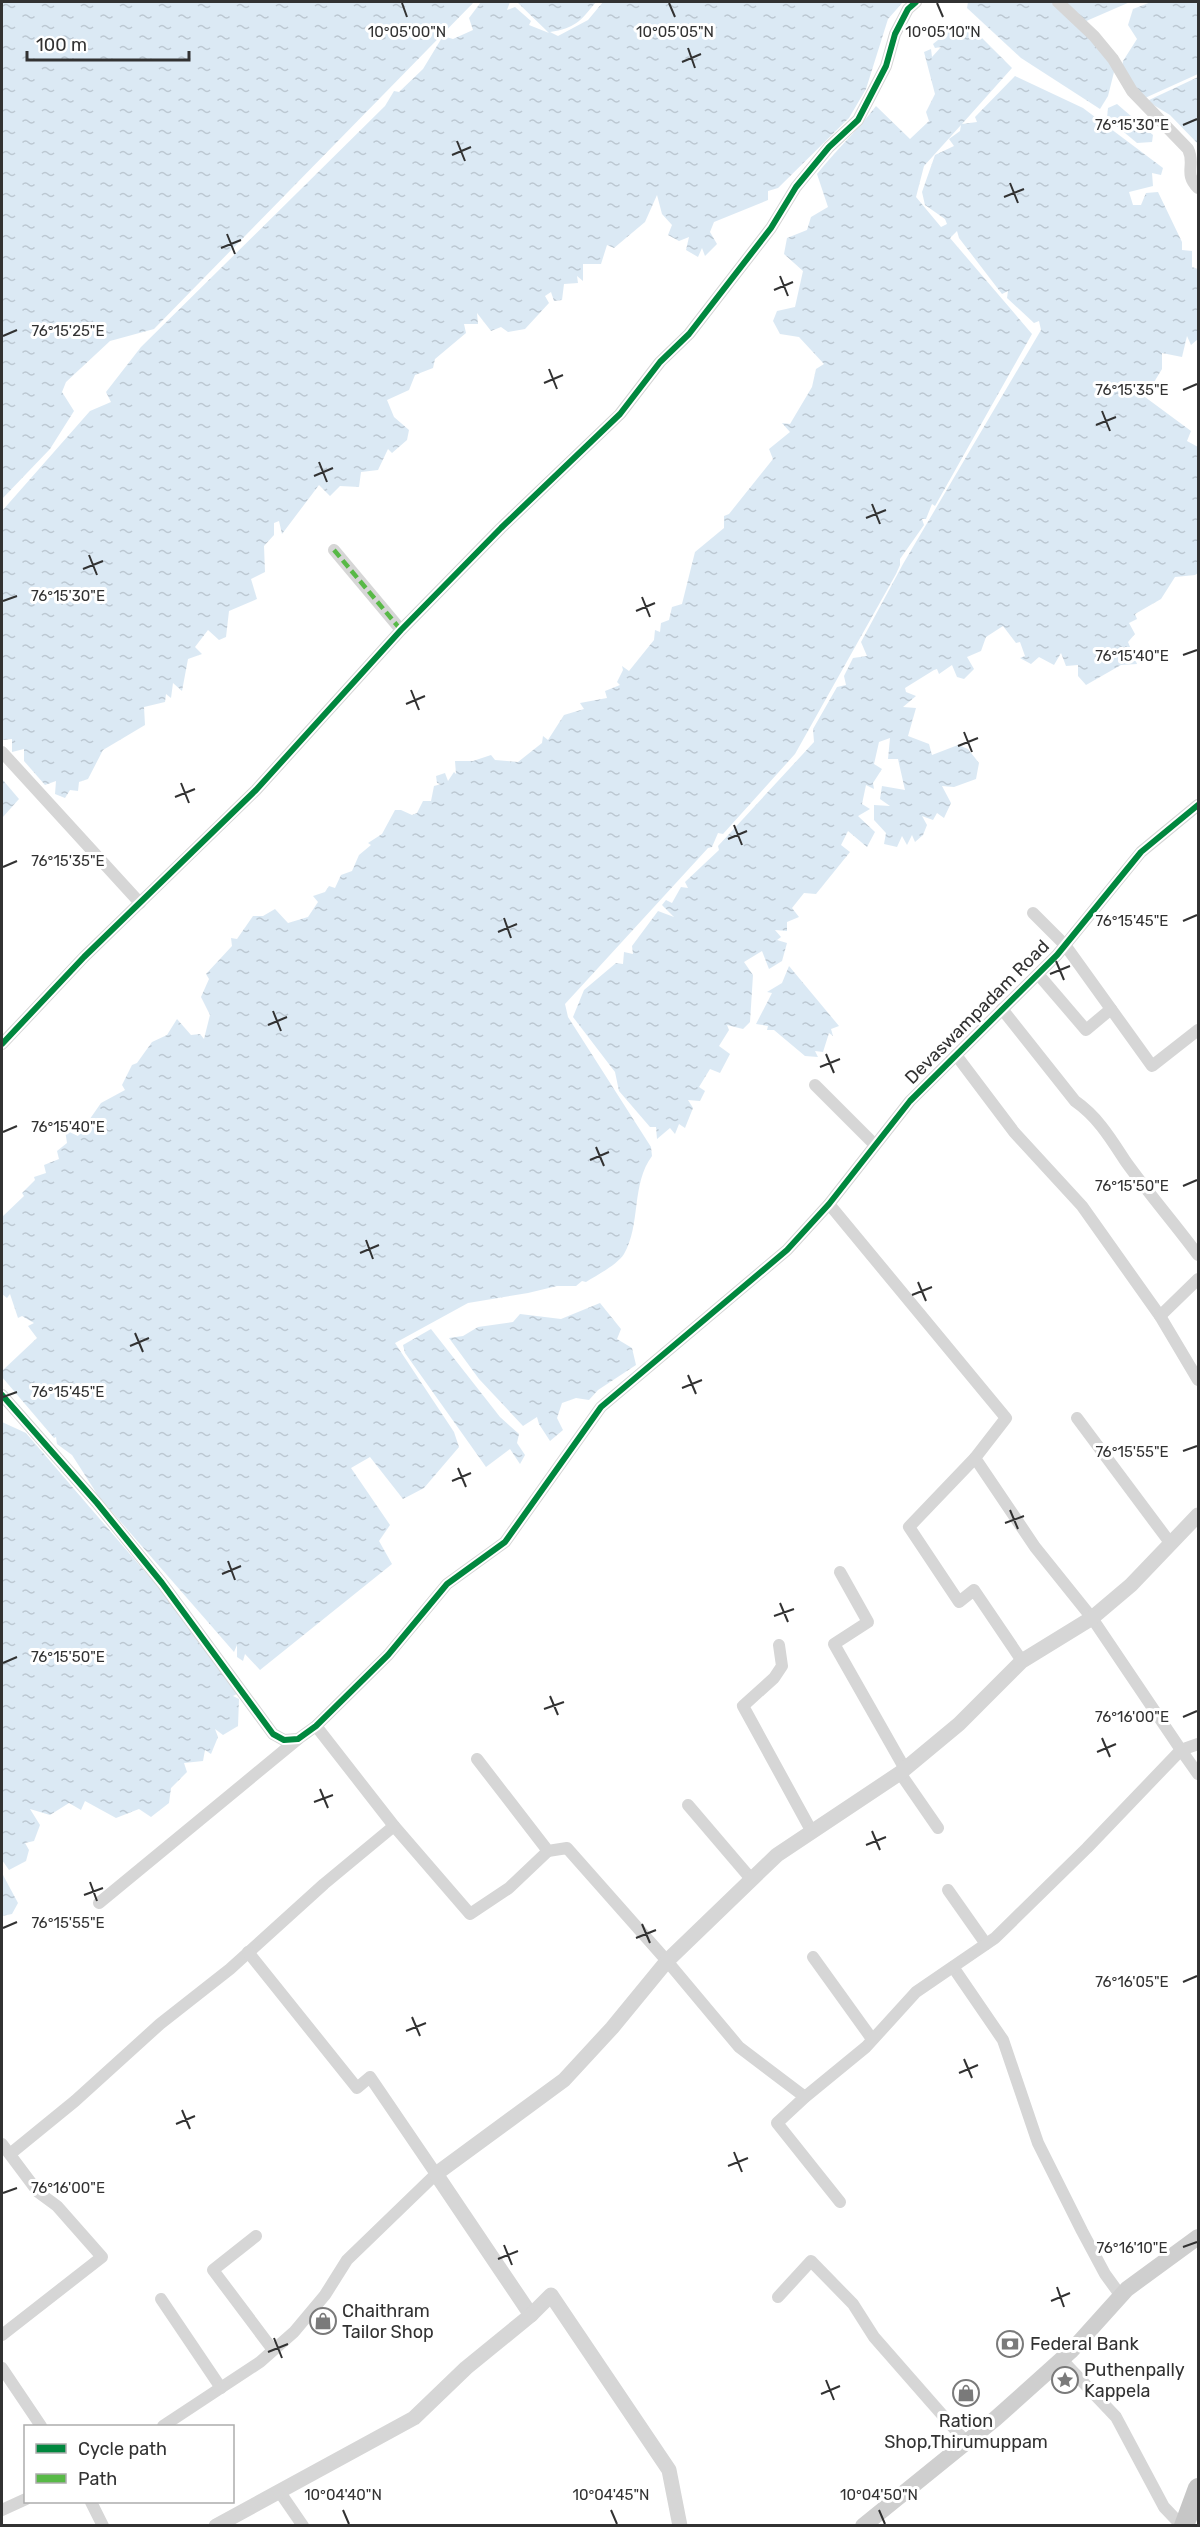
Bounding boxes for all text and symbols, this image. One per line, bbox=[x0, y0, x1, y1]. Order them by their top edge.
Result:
text: 10°05'00"N bbox=[368, 23, 446, 41]
text: 10°05'05"N bbox=[636, 23, 714, 41]
text: 10°05'10"N bbox=[905, 23, 981, 41]
scale bar bbox=[27, 24, 189, 62]
text: 100 m bbox=[36, 34, 87, 56]
text: 76°15'30"E bbox=[1095, 116, 1169, 134]
text: 76°15'25"E bbox=[31, 322, 105, 340]
text: 76°15'35"E bbox=[1095, 381, 1169, 399]
text: 76°15'30"E bbox=[31, 587, 105, 605]
text: 76°15'40"E bbox=[1095, 647, 1169, 665]
text: 76°15'35"E bbox=[31, 852, 105, 870]
text: 76°15'45"E bbox=[1096, 912, 1168, 930]
street label: Devaswampadam Road bbox=[900, 935, 1054, 1089]
text: 76°15'40"E bbox=[31, 1118, 105, 1136]
text: 76°15'50"E bbox=[1095, 1177, 1169, 1195]
text: 76°15'45"E bbox=[32, 1383, 104, 1401]
text: 76°15'55"E bbox=[1095, 1443, 1169, 1461]
text: 76°15'50"E bbox=[31, 1648, 105, 1666]
text: 76°16'00"E bbox=[1095, 1708, 1169, 1726]
text: 76°15'55"E bbox=[31, 1914, 105, 1932]
text: 76°16'05"E bbox=[1095, 1973, 1169, 1991]
text: 76°16'00"E bbox=[31, 2179, 105, 2197]
text: 76°16'10"E bbox=[1097, 2239, 1167, 2257]
place label: Chaithram Tailor Shop bbox=[342, 2300, 434, 2343]
shop icon: Chaithram Tailor Shop bbox=[308, 2306, 338, 2336]
bank icon: Federal Bank bbox=[995, 2329, 1025, 2359]
place label: Federal Bank bbox=[1030, 2333, 1139, 2355]
place label: Puthenpally Kappela bbox=[1084, 2359, 1185, 2402]
place icon: Puthenpally Kappela bbox=[1050, 2365, 1080, 2395]
shop icon: Ration Shop,Thirumuppam bbox=[951, 2378, 981, 2408]
place label: Ration Shop,Thirumuppam bbox=[884, 2410, 1048, 2453]
legend bbox=[24, 2425, 234, 2503]
text: Cycle path bbox=[78, 2438, 167, 2460]
text: Path bbox=[78, 2468, 117, 2490]
text: 10°04'40"N bbox=[304, 2486, 382, 2504]
text: 10°04'45"N bbox=[572, 2486, 650, 2504]
text: 10°04'50"N bbox=[840, 2486, 918, 2504]

